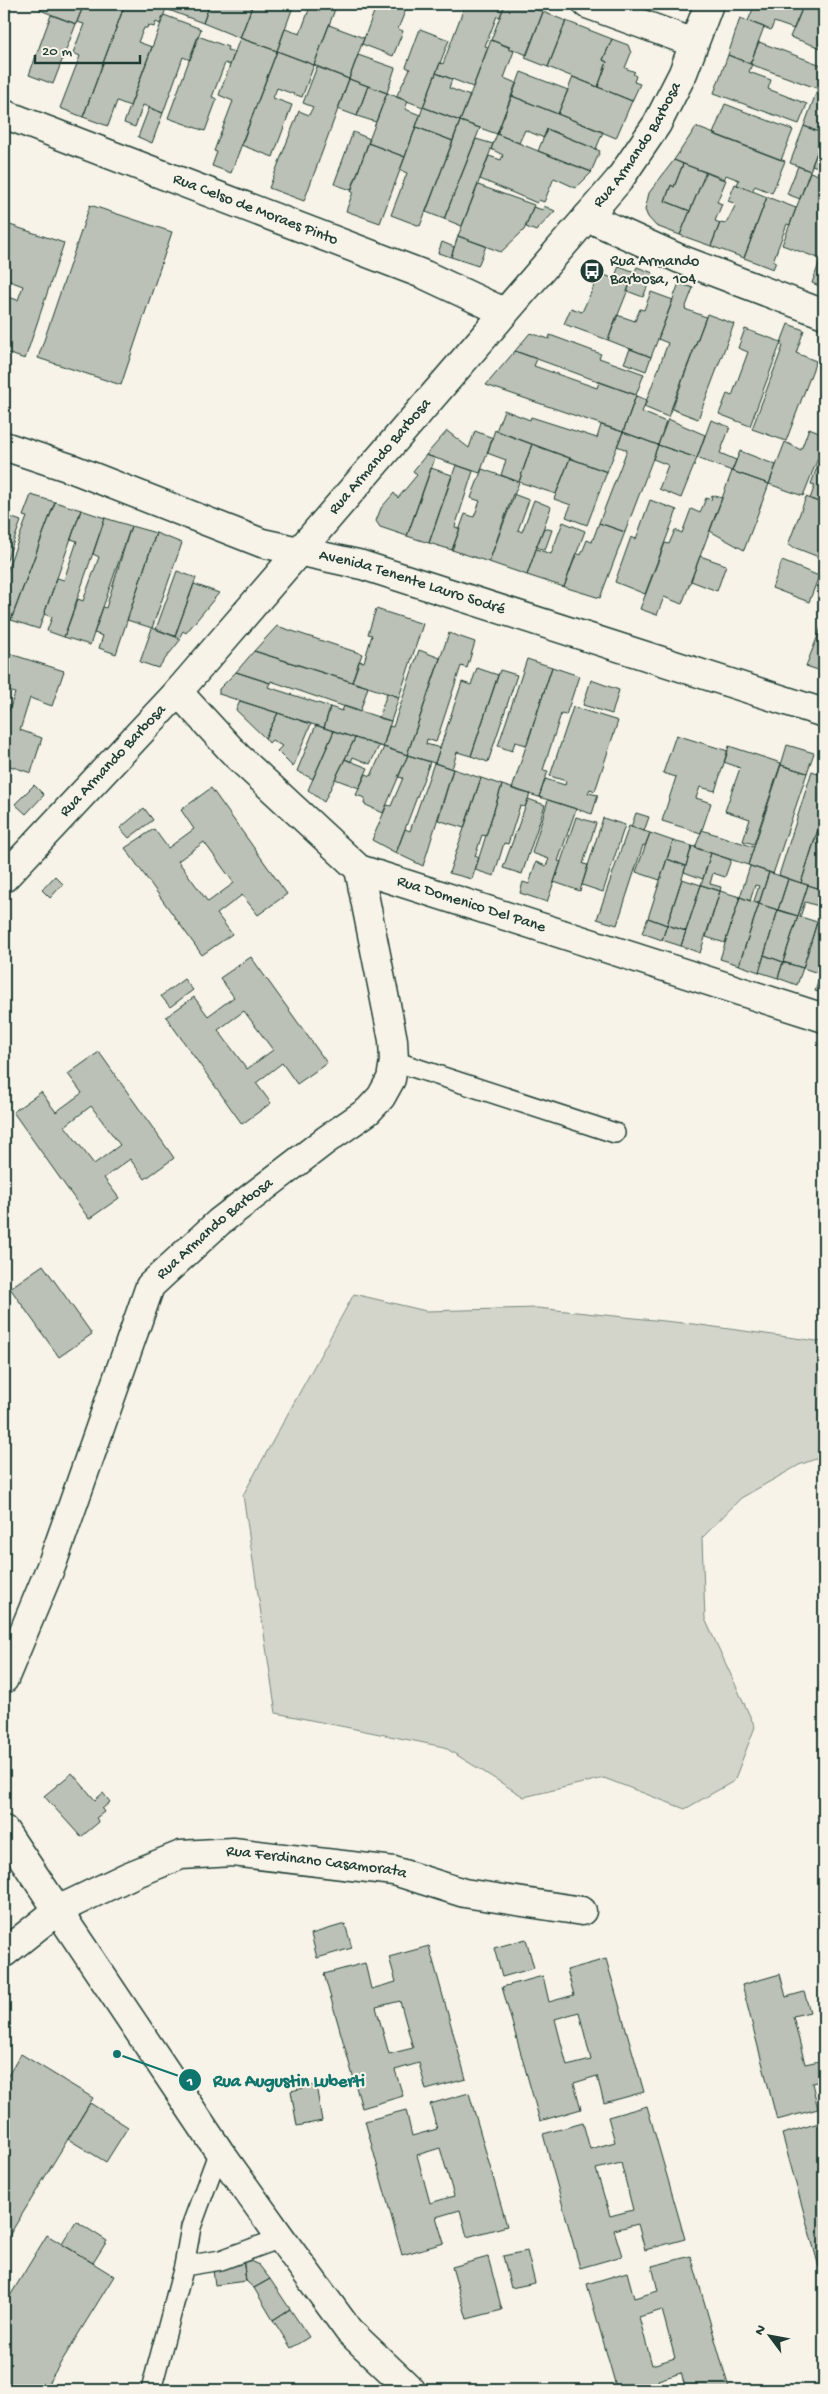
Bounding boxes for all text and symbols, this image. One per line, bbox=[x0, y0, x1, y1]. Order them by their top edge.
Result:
scale bar bbox=[35, 32, 140, 64]
text: 20 m bbox=[42, 43, 72, 61]
street label: Rua Armando Barbosa bbox=[590, 78, 687, 212]
street label: Rua Celso de Moraes Pinto bbox=[170, 170, 340, 250]
place label: Rua Armando Barbosa, 104 bbox=[609, 253, 699, 290]
bus stop icon: Rua Armando Barbosa, 104 bbox=[579, 258, 605, 284]
street label: Rua Armando Barbosa bbox=[325, 394, 437, 519]
street label: Avenida Tenente Lauro Sodré bbox=[317, 546, 508, 620]
street label: Rua Armando Barbosa bbox=[56, 700, 171, 821]
street label: Rua Domenico Del Pane bbox=[394, 872, 549, 938]
street label: Rua Armando Barbosa bbox=[153, 1174, 278, 1284]
street label: Rua Ferdinano Casamorata bbox=[226, 1842, 410, 1884]
callout: Rua Augustin Luberti bbox=[178, 2063, 375, 2096]
text: Rua Augustin Luberti bbox=[212, 2072, 365, 2093]
text: 1 bbox=[186, 2073, 193, 2091]
north arrow bbox=[746, 2312, 796, 2362]
text: N bbox=[751, 2322, 771, 2339]

